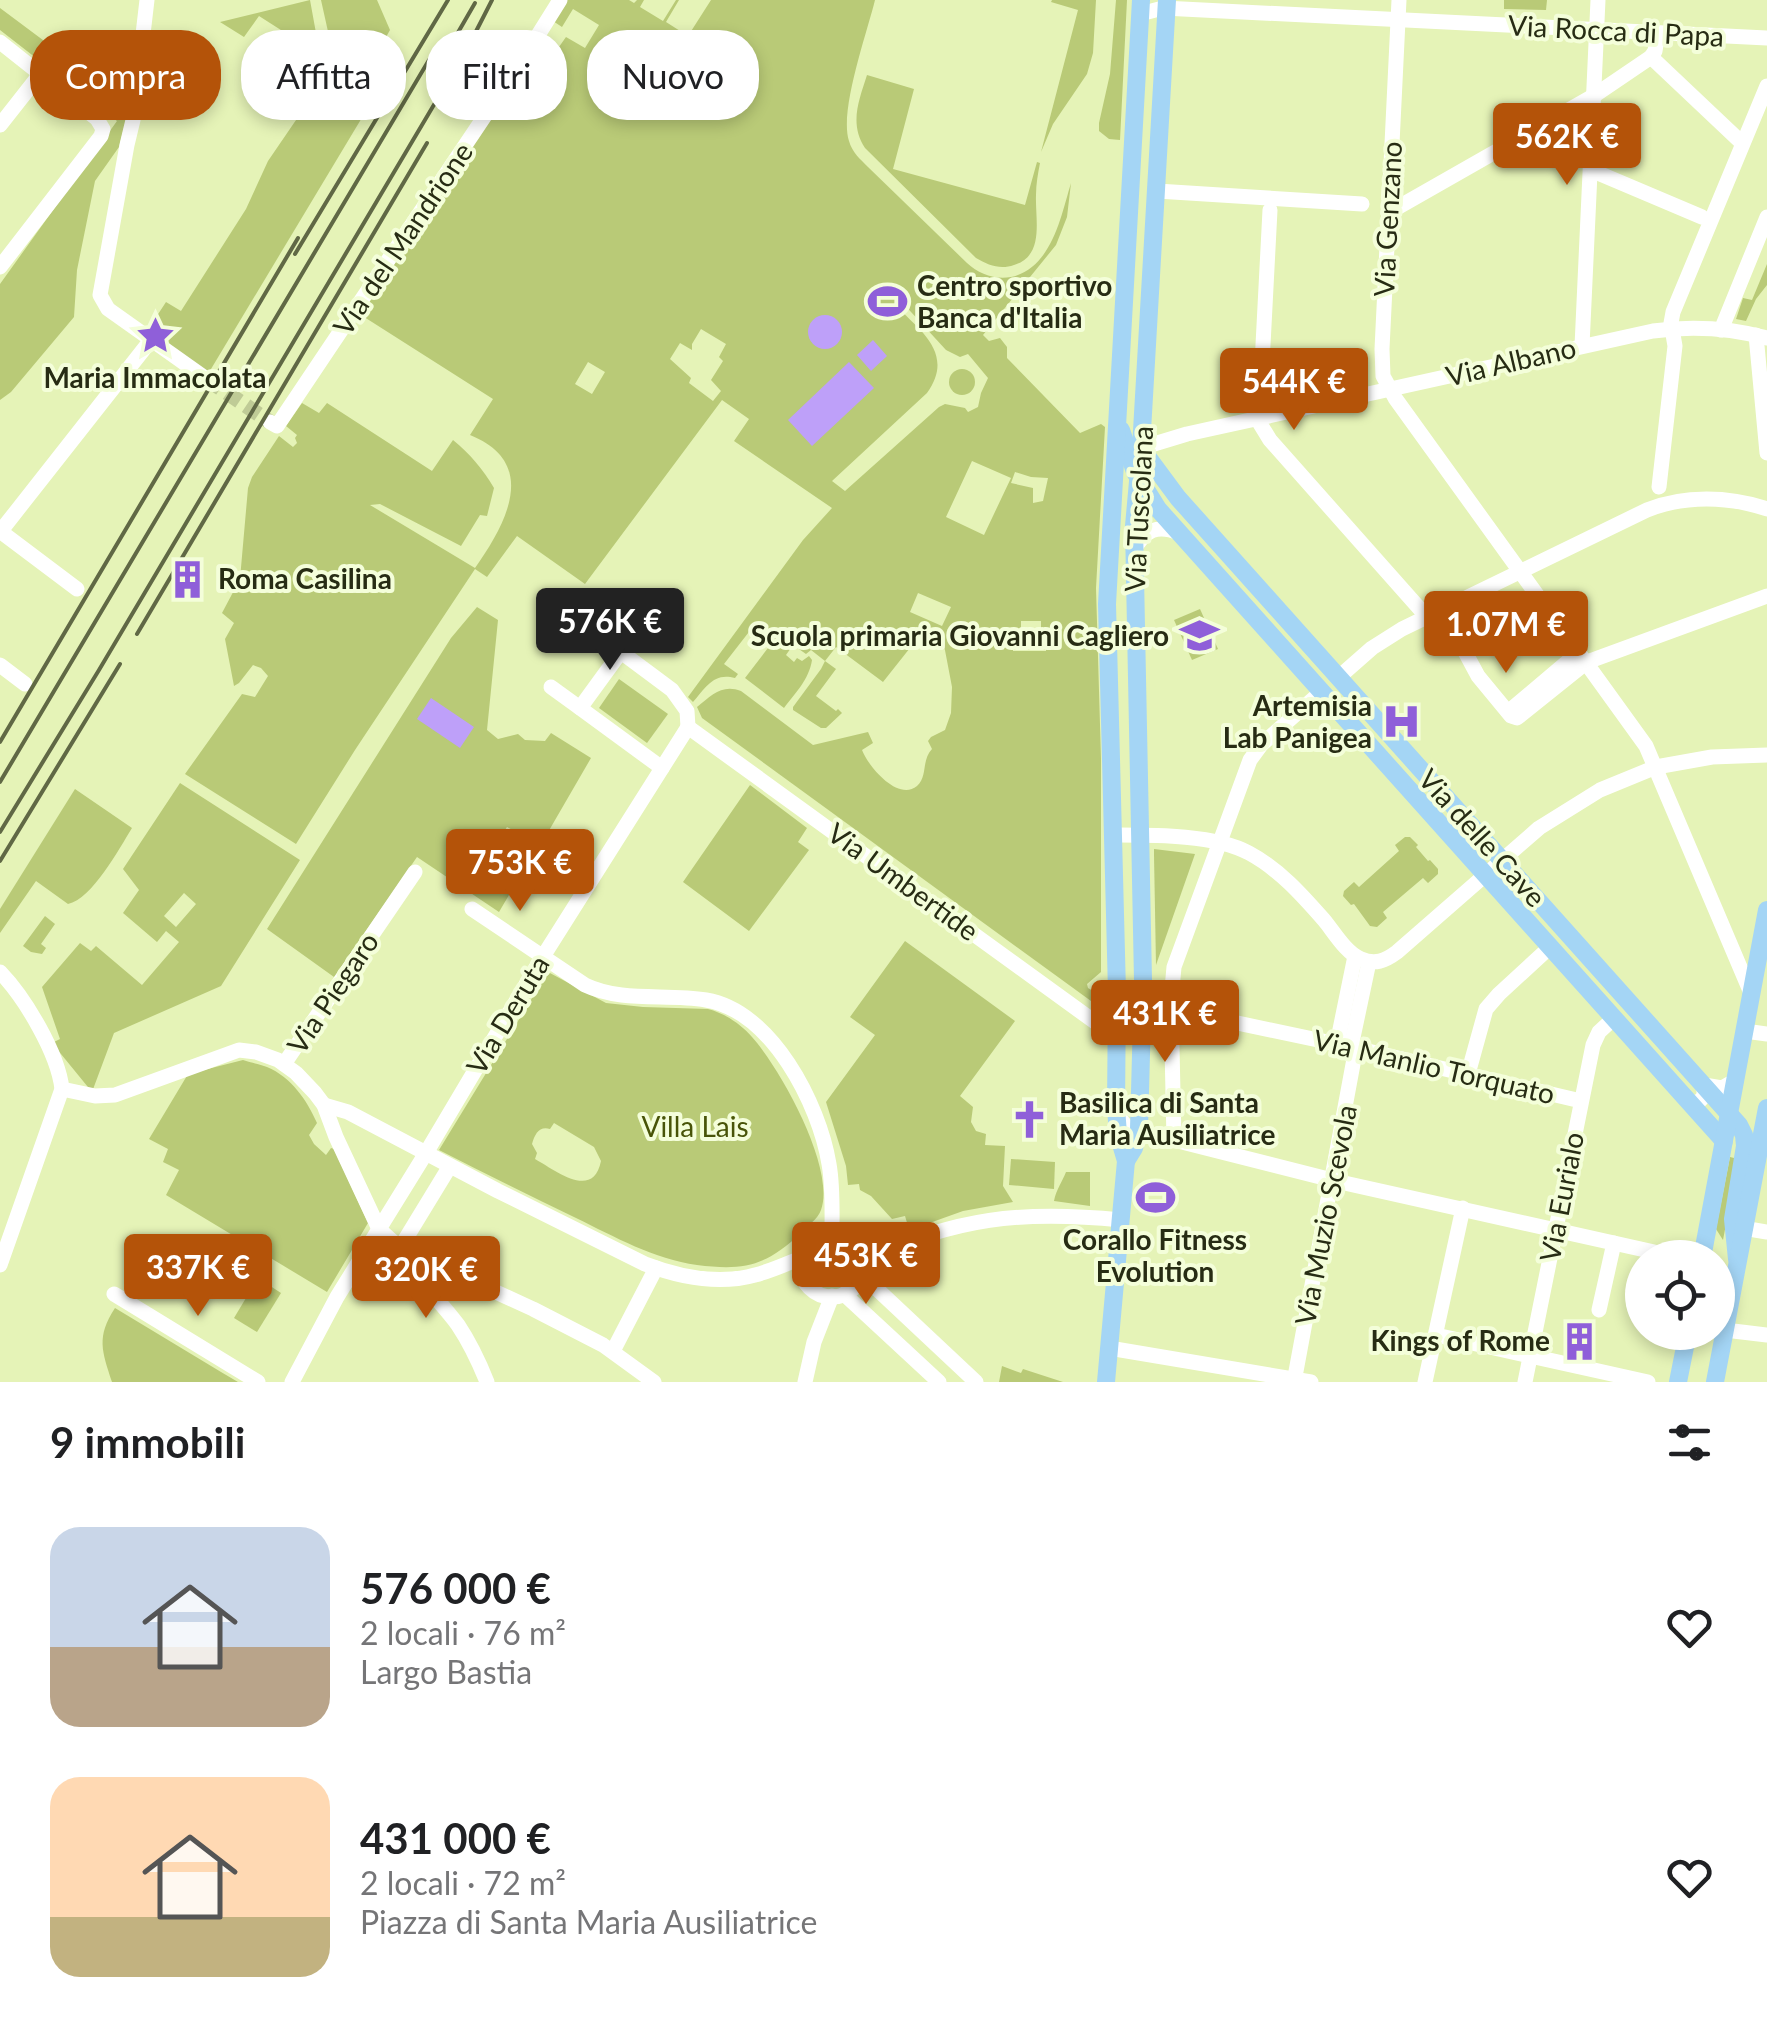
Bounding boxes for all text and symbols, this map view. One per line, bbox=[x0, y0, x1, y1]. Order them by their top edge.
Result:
street label: Via Rocca di Papa bbox=[1507, 7, 1725, 53]
chip: Compra bbox=[30, 30, 221, 120]
chip: Affitta bbox=[241, 30, 406, 120]
chip: Filtri bbox=[426, 30, 567, 120]
chip: Nuovo bbox=[587, 30, 759, 120]
pin: 562K € bbox=[1486, 103, 1648, 188]
text: 562K € bbox=[1515, 116, 1619, 155]
street label: Via del Mandrione bbox=[325, 136, 479, 341]
street label: Via Genzano bbox=[1366, 140, 1408, 297]
place label: Centro sportivo Banca d'Italia bbox=[917, 268, 1112, 334]
sports icon: Centro sportivo Banca d'Italia bbox=[866, 281, 908, 323]
place icon: Maria Immacolata bbox=[134, 314, 176, 356]
street label: Via Albano bbox=[1442, 330, 1579, 392]
pin: 544K € bbox=[1213, 348, 1375, 433]
place label: Maria Immacolata bbox=[43, 360, 267, 394]
text: 544K € bbox=[1242, 361, 1346, 400]
street label: Via Tuscolana bbox=[1117, 425, 1159, 593]
building icon: Roma Casilina bbox=[167, 558, 209, 600]
place label: Roma Casilina bbox=[218, 561, 392, 595]
pin: 576K € bbox=[529, 588, 691, 673]
pin: 1.07M € bbox=[1414, 591, 1598, 676]
text: 576K € bbox=[558, 601, 662, 640]
text: 1.07M € bbox=[1446, 604, 1566, 643]
school or university icon: Scuola primaria Giovanni Cagliero bbox=[1178, 615, 1220, 657]
place label: Scuola primaria Giovanni Cagliero bbox=[751, 618, 1169, 652]
place label: Artemisia Lab Panigea bbox=[1223, 688, 1372, 754]
hospital icon: Artemisia Lab Panigea bbox=[1381, 701, 1423, 743]
street label: Via delle Cave bbox=[1412, 761, 1553, 913]
street label: Via Umbertide bbox=[821, 815, 986, 947]
pin: 753K € bbox=[439, 829, 601, 914]
text: 753K € bbox=[468, 842, 572, 881]
street label: Via Piegaro bbox=[279, 925, 385, 1060]
street label: Via Deruta bbox=[458, 949, 556, 1080]
pin: 431K € bbox=[1084, 980, 1246, 1065]
text: 431K € bbox=[1113, 993, 1217, 1032]
street label: Via Manlio Torquato bbox=[1310, 1022, 1558, 1110]
place label: Basilica di Santa Maria Ausiliatrice bbox=[1059, 1085, 1276, 1151]
church icon: Basilica di Santa Maria Ausiliatrice bbox=[1008, 1098, 1050, 1140]
street label: Via Muzio Scevola bbox=[1287, 1102, 1363, 1328]
park label: Villa Lais bbox=[641, 1109, 749, 1143]
street label: Via Eurialo bbox=[1532, 1129, 1590, 1264]
sports icon: Corallo Fitness Evolution bbox=[1134, 1176, 1176, 1218]
pin: 453K € bbox=[785, 1222, 947, 1307]
place label: Corallo Fitness Evolution bbox=[1063, 1222, 1247, 1288]
pin: 337K € bbox=[117, 1234, 279, 1319]
text: 453K € bbox=[814, 1235, 918, 1274]
pin: 320K € bbox=[345, 1236, 507, 1321]
map controls bbox=[1625, 1240, 1735, 1350]
button: locate bbox=[1625, 1240, 1735, 1350]
text: 337K € bbox=[146, 1247, 250, 1286]
text: 320K € bbox=[374, 1249, 478, 1288]
building icon: Kings of Rome bbox=[1559, 1320, 1601, 1362]
place label: Kings of Rome bbox=[1370, 1323, 1550, 1357]
icon: filters bbox=[1662, 1415, 1717, 1470]
text: 9 immobili bbox=[50, 1417, 245, 1467]
text: 576 000 € bbox=[360, 1563, 551, 1613]
icon: home bbox=[130, 1567, 250, 1687]
icon: heart bbox=[1662, 1600, 1717, 1655]
text: 2 locali · 76 m² bbox=[360, 1613, 566, 1652]
text: Largo Bastia bbox=[360, 1652, 532, 1691]
text: 431 000 € bbox=[360, 1813, 551, 1863]
icon: home bbox=[130, 1817, 250, 1937]
icon: heart bbox=[1662, 1850, 1717, 1905]
text: 2 locali · 72 m² bbox=[360, 1863, 566, 1902]
text: Piazza di Santa Maria Ausiliatrice bbox=[360, 1902, 818, 1941]

